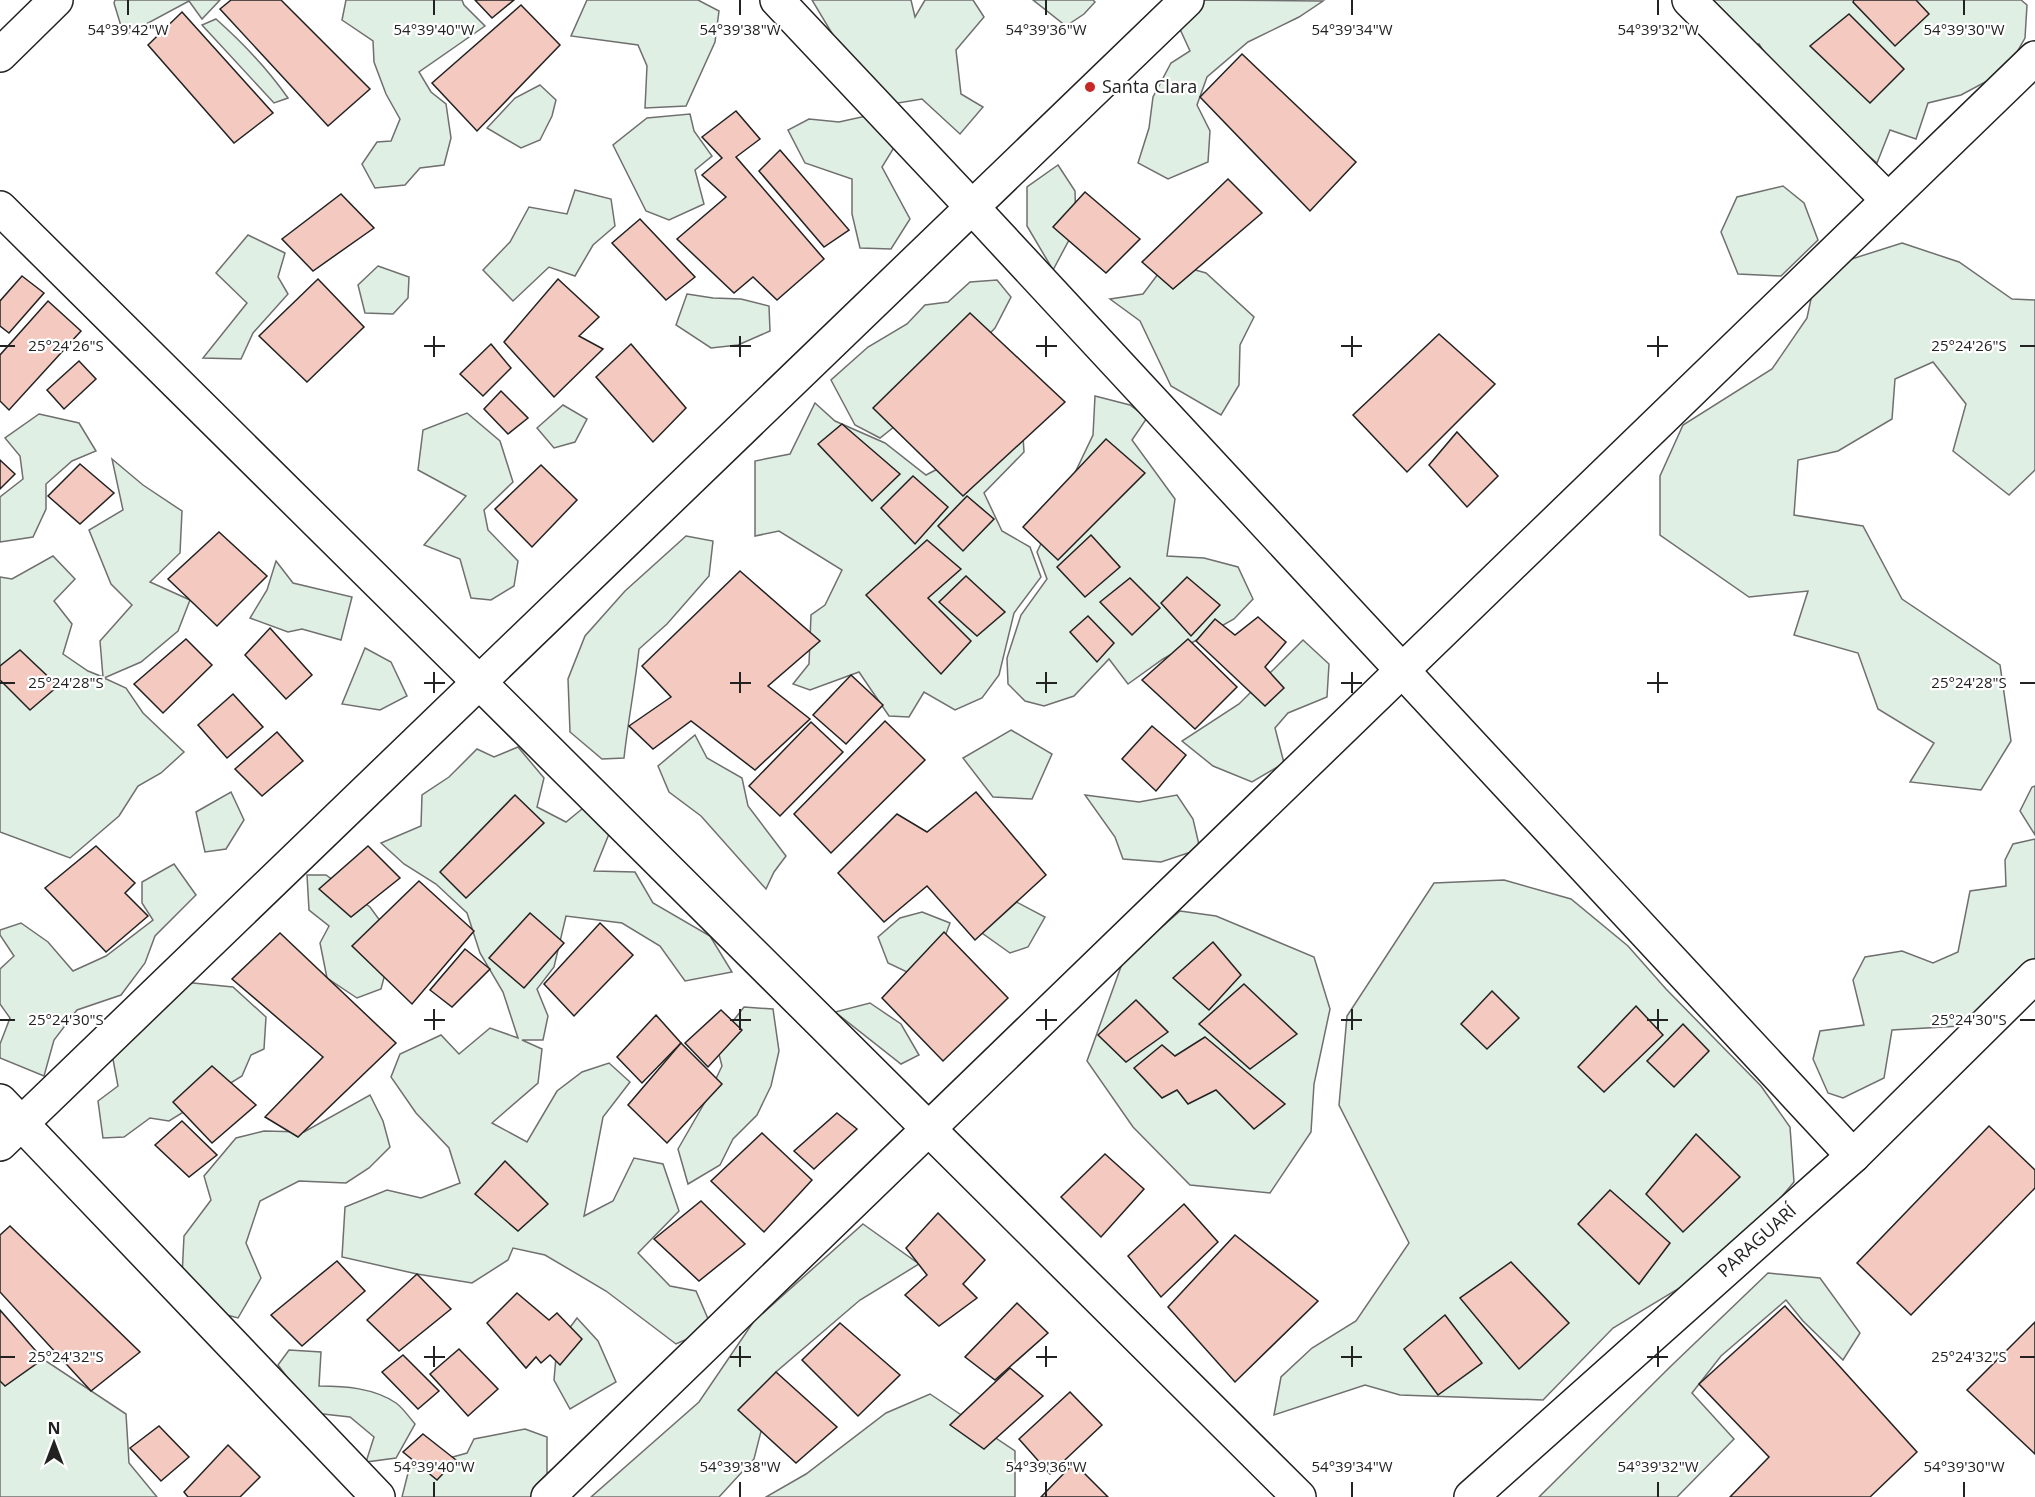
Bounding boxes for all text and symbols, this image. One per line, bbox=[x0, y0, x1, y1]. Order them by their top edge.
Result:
text: 54°39'42"W bbox=[88, 19, 169, 39]
text: 54°39'40"W bbox=[394, 19, 475, 39]
text: 54°39'38"W bbox=[700, 19, 781, 39]
text: 54°39'36"W bbox=[1006, 19, 1087, 39]
text: 54°39'34"W bbox=[1312, 19, 1393, 39]
text: 54°39'32"W bbox=[1618, 19, 1699, 39]
text: 54°39'30"W bbox=[1924, 19, 2005, 39]
place label: Santa Clara bbox=[1102, 74, 1197, 98]
marker: Santa Clara bbox=[1083, 80, 1097, 94]
text: 25°24'26"S bbox=[28, 335, 104, 355]
text: 25°24'26"S bbox=[1931, 335, 2007, 355]
text: 25°24'28"S bbox=[28, 672, 104, 692]
text: 25°24'28"S bbox=[1931, 672, 2007, 692]
text: 25°24'30"S bbox=[28, 1009, 104, 1029]
text: 25°24'30"S bbox=[1931, 1009, 2007, 1029]
street label: PARAGUARÍ bbox=[1712, 1198, 1802, 1282]
text: 25°24'32"S bbox=[28, 1346, 104, 1366]
text: 25°24'32"S bbox=[1931, 1346, 2007, 1366]
north arrow bbox=[24, 1413, 84, 1473]
text: N bbox=[47, 1417, 61, 1439]
text: 54°39'40"W bbox=[394, 1456, 475, 1476]
text: 54°39'38"W bbox=[700, 1456, 781, 1476]
text: 54°39'36"W bbox=[1006, 1456, 1087, 1476]
text: 54°39'34"W bbox=[1312, 1456, 1393, 1476]
text: 54°39'32"W bbox=[1618, 1456, 1699, 1476]
text: 54°39'30"W bbox=[1924, 1456, 2005, 1476]

